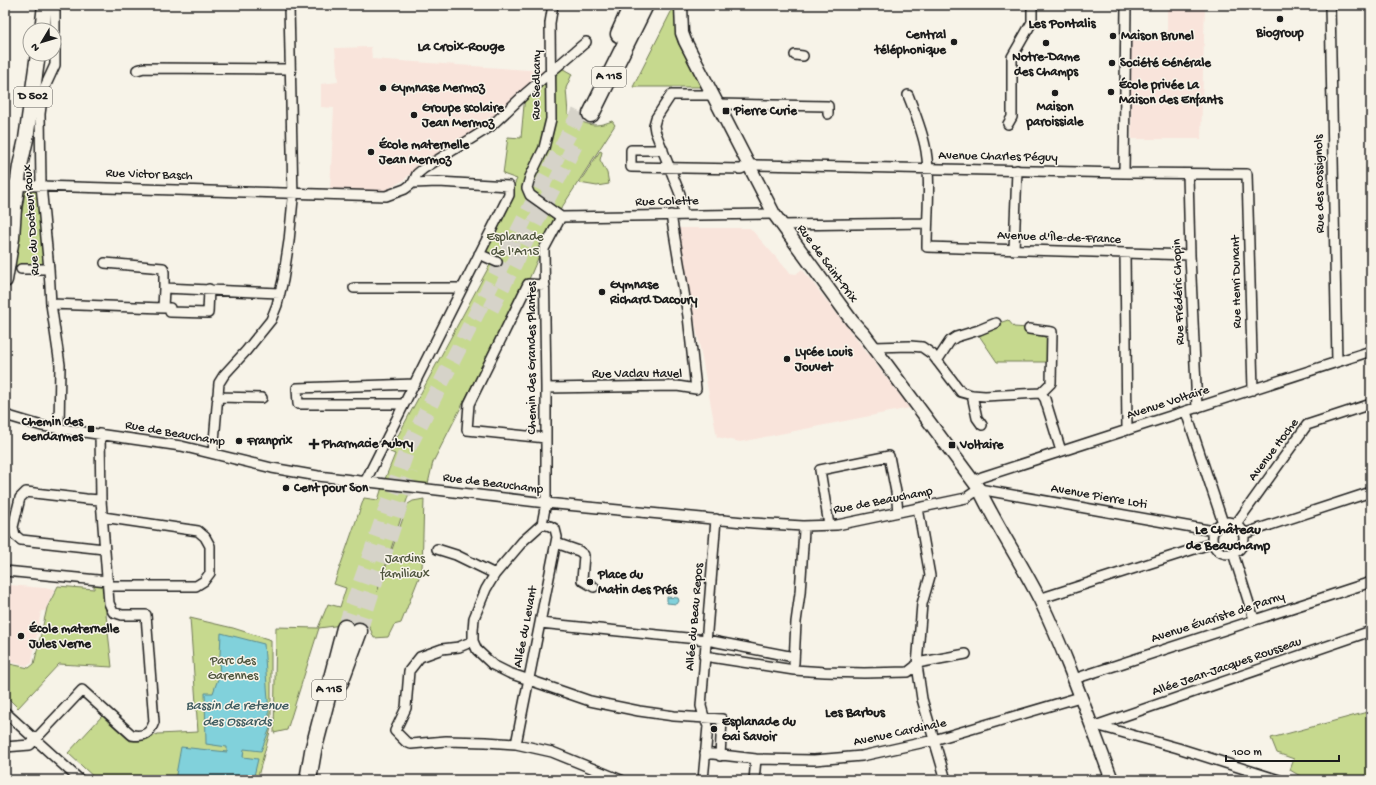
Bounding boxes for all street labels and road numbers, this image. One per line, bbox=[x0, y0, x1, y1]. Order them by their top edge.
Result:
street label: Rue Sedlcany bbox=[529, 49, 545, 120]
road number: A 115 bbox=[592, 67, 626, 87]
road number: D 502 bbox=[14, 87, 52, 107]
street label: Rue des Rossignols bbox=[1312, 133, 1328, 234]
street label: Avenue Charles Péguy bbox=[938, 148, 1058, 166]
street label: Rue du Docteur Roux bbox=[21, 164, 43, 276]
street label: Rue Victor Basch bbox=[105, 166, 193, 184]
street label: Rue Colette bbox=[635, 194, 699, 210]
street label: Rue de Saint-Prix bbox=[794, 222, 861, 306]
street label: Avenue d'Île-de-France bbox=[997, 227, 1122, 248]
street label: Rue Henri Dunant bbox=[1229, 234, 1245, 329]
street label: Rue Frédéric Chopin bbox=[1170, 238, 1188, 345]
street label: Chemin des Grandes Plantes bbox=[525, 280, 540, 434]
street label: Rue Vaclav Havel bbox=[592, 367, 682, 382]
street label: Avenue Voltaire bbox=[1125, 383, 1211, 423]
street label: Avenue Hoche bbox=[1246, 416, 1303, 484]
street label: Rue de Beauchamp bbox=[124, 418, 227, 450]
street label: Rue de Beauchamp bbox=[442, 470, 545, 498]
street label: Avenue Pierre Loti bbox=[1050, 481, 1148, 513]
street label: Rue de Beauchamp bbox=[832, 484, 935, 518]
street label: Allée du Beau Repos bbox=[683, 561, 707, 671]
street label: Allée du Levant bbox=[511, 583, 542, 669]
street label: Avenue Évariste de Parny bbox=[1149, 588, 1287, 647]
street label: Allée Jean-Jacques Rousseau bbox=[1150, 634, 1304, 700]
road number: A 115 bbox=[312, 680, 346, 700]
street label: Avenue Cardinale bbox=[852, 716, 948, 750]

